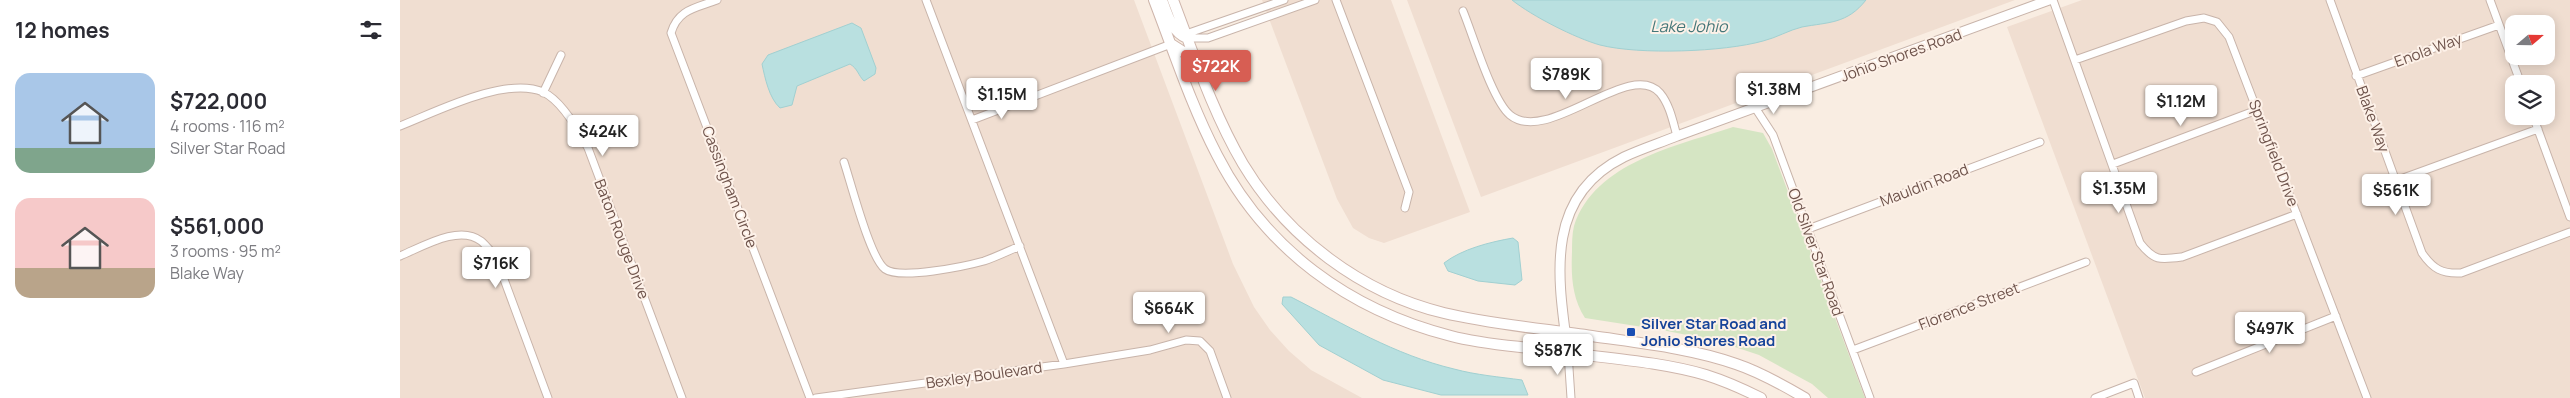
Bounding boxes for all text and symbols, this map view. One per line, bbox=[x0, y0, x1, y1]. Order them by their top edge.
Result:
water label: Lake Johio bbox=[1651, 15, 1729, 37]
north arrow bbox=[2505, 15, 2555, 65]
map controls bbox=[2505, 15, 2555, 125]
text: 12 homes bbox=[15, 16, 110, 44]
icon: filters bbox=[357, 16, 385, 44]
street label: Johio Shores Road bbox=[1837, 23, 1965, 87]
street label: Enola Way bbox=[2391, 28, 2465, 72]
pin: $722K bbox=[1181, 49, 1251, 92]
text: $722K bbox=[1192, 55, 1240, 77]
pin: $789K bbox=[1531, 58, 1601, 100]
text: $789K bbox=[1542, 63, 1590, 85]
pin: $1.38M bbox=[1733, 72, 1815, 115]
button: layers bbox=[2505, 75, 2555, 125]
pin: $1.15M bbox=[961, 78, 1043, 120]
text: $1.38M bbox=[1747, 78, 1801, 100]
text: $1.15M bbox=[977, 83, 1027, 105]
street label: Blake Way bbox=[2351, 83, 2395, 155]
pin: $1.12M bbox=[2140, 84, 2222, 127]
text: $722,000 bbox=[170, 87, 267, 115]
text: $1.12M bbox=[2156, 90, 2206, 112]
icon: home bbox=[55, 93, 115, 153]
street label: Springfield Drive bbox=[2244, 96, 2304, 210]
pin: $424K bbox=[568, 114, 638, 157]
text: 4 rooms · 116 m² bbox=[170, 115, 285, 137]
text: $424K bbox=[578, 120, 628, 142]
street label: Cassingham Circle bbox=[697, 123, 763, 251]
text: Silver Star Road bbox=[170, 137, 286, 159]
street label: Mauldin Road bbox=[1877, 158, 1971, 212]
pin: $1.35M bbox=[2078, 172, 2160, 214]
pin: $561K bbox=[2361, 174, 2431, 216]
street label: Baton Rouge Drive bbox=[589, 176, 655, 302]
text: $1.35M bbox=[2092, 177, 2146, 199]
text: $561K bbox=[2373, 179, 2419, 201]
street label: Old Silver Star Road bbox=[1783, 185, 1849, 319]
text: $561,000 bbox=[170, 212, 264, 240]
icon: home bbox=[55, 218, 115, 278]
text: 3 rooms · 95 m² bbox=[170, 240, 281, 262]
pin: $716K bbox=[461, 246, 531, 289]
text: $716K bbox=[473, 252, 519, 274]
text: Blake Way bbox=[170, 262, 244, 284]
street label: Florence Street bbox=[1916, 277, 2022, 335]
pin: $664K bbox=[1134, 292, 1204, 334]
text: $664K bbox=[1144, 297, 1194, 319]
pin: $497K bbox=[2235, 312, 2305, 354]
place label: Silver Star Road and Johio Shores Road bbox=[1641, 313, 1787, 351]
text: $497K bbox=[2246, 317, 2294, 339]
marker: Silver Star Road and Johio Shores Road bbox=[1625, 326, 1637, 338]
pin: $587K bbox=[1523, 334, 1593, 376]
text: $587K bbox=[1534, 339, 1582, 361]
street label: Bexley Boulevard bbox=[925, 356, 1043, 394]

